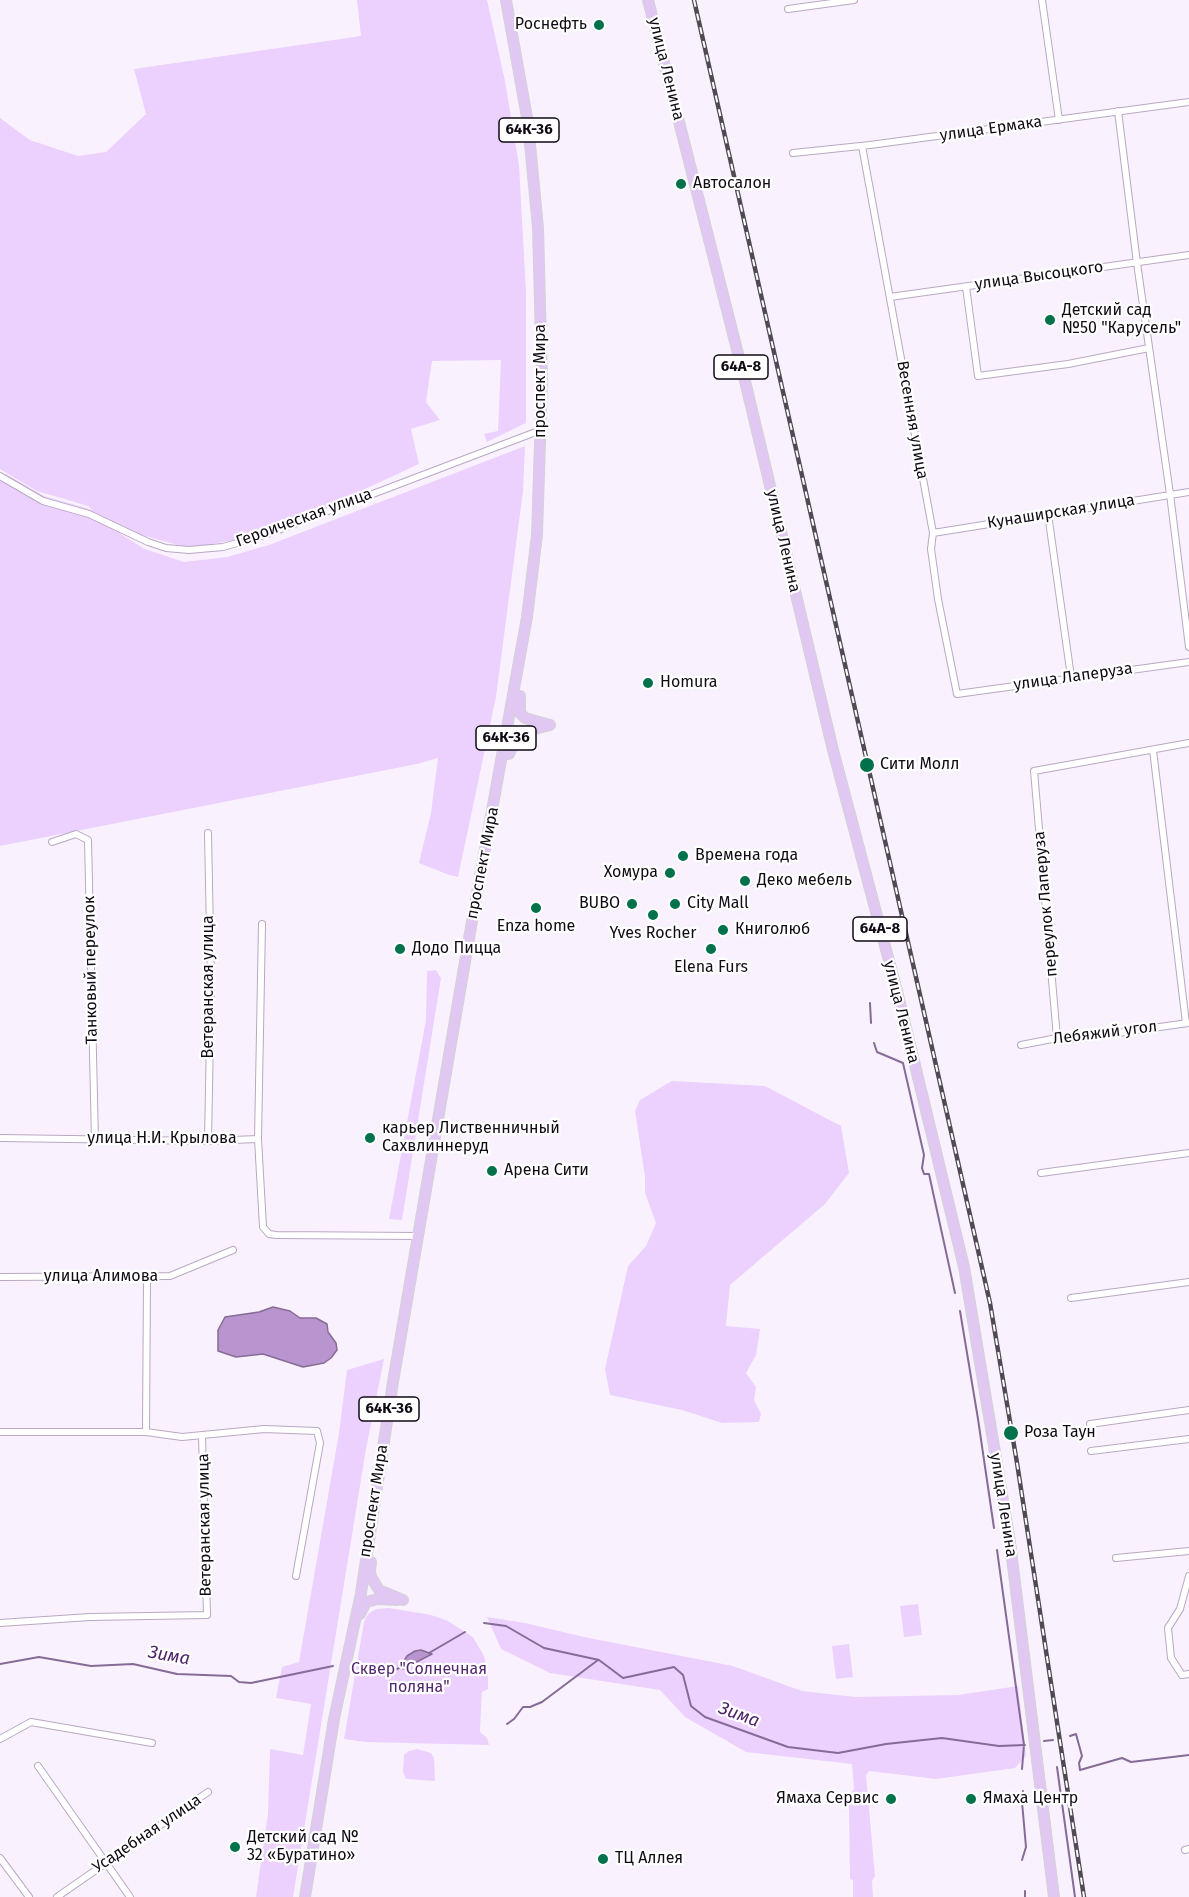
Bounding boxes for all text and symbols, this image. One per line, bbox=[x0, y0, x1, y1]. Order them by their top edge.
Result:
place label: Роснефть bbox=[515, 15, 587, 35]
street label: улица Ленина bbox=[644, 16, 688, 122]
marker: Роснефть bbox=[592, 18, 606, 32]
street label: улица Ермака bbox=[939, 112, 1043, 146]
road number: 64К-36 bbox=[499, 118, 559, 142]
place label: Автосалон bbox=[693, 174, 771, 194]
marker: Автосалон bbox=[674, 177, 688, 191]
street label: улица Высоцкого bbox=[973, 257, 1105, 295]
place label: Детский сад №50 "Карусель" bbox=[1062, 301, 1181, 339]
marker: Детский сад №50 "Карусель" bbox=[1043, 313, 1057, 327]
street label: проспект Мира bbox=[531, 324, 551, 438]
road number: 64А-8 bbox=[714, 355, 768, 379]
street label: Весенняя улица bbox=[892, 359, 932, 481]
street label: Героическая улица bbox=[233, 484, 375, 552]
street label: улица Ленина bbox=[762, 488, 804, 594]
street label: Кунаширская улица bbox=[986, 491, 1136, 533]
street label: улица Лаперуза bbox=[1012, 659, 1134, 695]
place label: Homura bbox=[660, 673, 718, 693]
marker: Homura bbox=[641, 676, 655, 690]
road number: 64К-36 bbox=[476, 726, 536, 750]
place label: Сити Молл bbox=[880, 755, 959, 775]
marker: Сити Молл bbox=[858, 756, 876, 774]
street label: проспект Мира bbox=[463, 805, 503, 921]
street label: переулок Лаперуза bbox=[1030, 830, 1062, 978]
place label: Времена года bbox=[695, 846, 798, 866]
marker: Времена года bbox=[676, 849, 690, 863]
place label: Хомура bbox=[604, 863, 658, 883]
marker: Хомура bbox=[663, 866, 677, 880]
place label: Деко мебель bbox=[757, 871, 852, 891]
marker: Деко мебель bbox=[738, 874, 752, 888]
place label: BUBO bbox=[579, 894, 620, 914]
place label: City Mall bbox=[687, 894, 749, 914]
street label: Танковый переулок bbox=[80, 896, 102, 1044]
marker: BUBO bbox=[625, 897, 639, 911]
marker: City Mall bbox=[668, 897, 682, 911]
marker: Enza home bbox=[529, 901, 543, 915]
marker: Yves Rocher bbox=[646, 908, 660, 922]
street label: Ветеранская улица bbox=[199, 915, 219, 1059]
place label: Enza home bbox=[497, 917, 575, 937]
road number: 64А-8 bbox=[853, 917, 907, 941]
place label: Книголюб bbox=[735, 920, 810, 940]
marker: Книголюб bbox=[716, 923, 730, 937]
place label: Yves Rocher bbox=[610, 924, 696, 944]
place label: Додо Пицца bbox=[412, 939, 501, 959]
marker: Додо Пицца bbox=[393, 942, 407, 956]
marker: Elena Furs bbox=[704, 942, 718, 956]
place label: Elena Furs bbox=[674, 958, 748, 978]
street label: улица Ленина bbox=[879, 959, 923, 1065]
street label: Лебяжий угол bbox=[1052, 1017, 1158, 1049]
place label: карьер Лиственничный Сахвлиннеруд bbox=[382, 1119, 560, 1157]
street label: улица Н.И. Крылова bbox=[87, 1129, 237, 1149]
marker: карьер Лиственничный Сахвлиннеруд bbox=[363, 1131, 377, 1145]
place label: Арена Сити bbox=[504, 1161, 589, 1181]
marker: Арена Сити bbox=[485, 1164, 499, 1178]
street label: улица Алимова bbox=[44, 1267, 158, 1287]
road number: 64К-36 bbox=[359, 1397, 419, 1421]
place label: Роза Таун bbox=[1024, 1423, 1096, 1443]
marker: Роза Таун bbox=[1002, 1424, 1020, 1442]
street label: проспект Мира bbox=[356, 1443, 392, 1559]
street label: улица Ленина bbox=[985, 1451, 1021, 1559]
street label: Ветеранская улица bbox=[194, 1453, 216, 1597]
water label: Зима bbox=[147, 1642, 191, 1670]
park label: Сквер "Солнечная поляна" bbox=[351, 1660, 487, 1698]
water label: Зима bbox=[716, 1698, 762, 1732]
place label: Ямаха Сервис bbox=[776, 1789, 879, 1809]
place label: Ямаха Центр bbox=[983, 1789, 1078, 1809]
street label: Усадебная улица bbox=[89, 1791, 205, 1877]
marker: Ямаха Сервис bbox=[884, 1792, 898, 1806]
marker: Ямаха Центр bbox=[964, 1792, 978, 1806]
place label: Детский сад № 32 «Буратино» bbox=[247, 1828, 359, 1866]
marker: Детский сад № 32 «Буратино» bbox=[228, 1840, 242, 1854]
place label: ТЦ Аллея bbox=[615, 1849, 683, 1869]
marker: ТЦ Аллея bbox=[596, 1852, 610, 1866]

